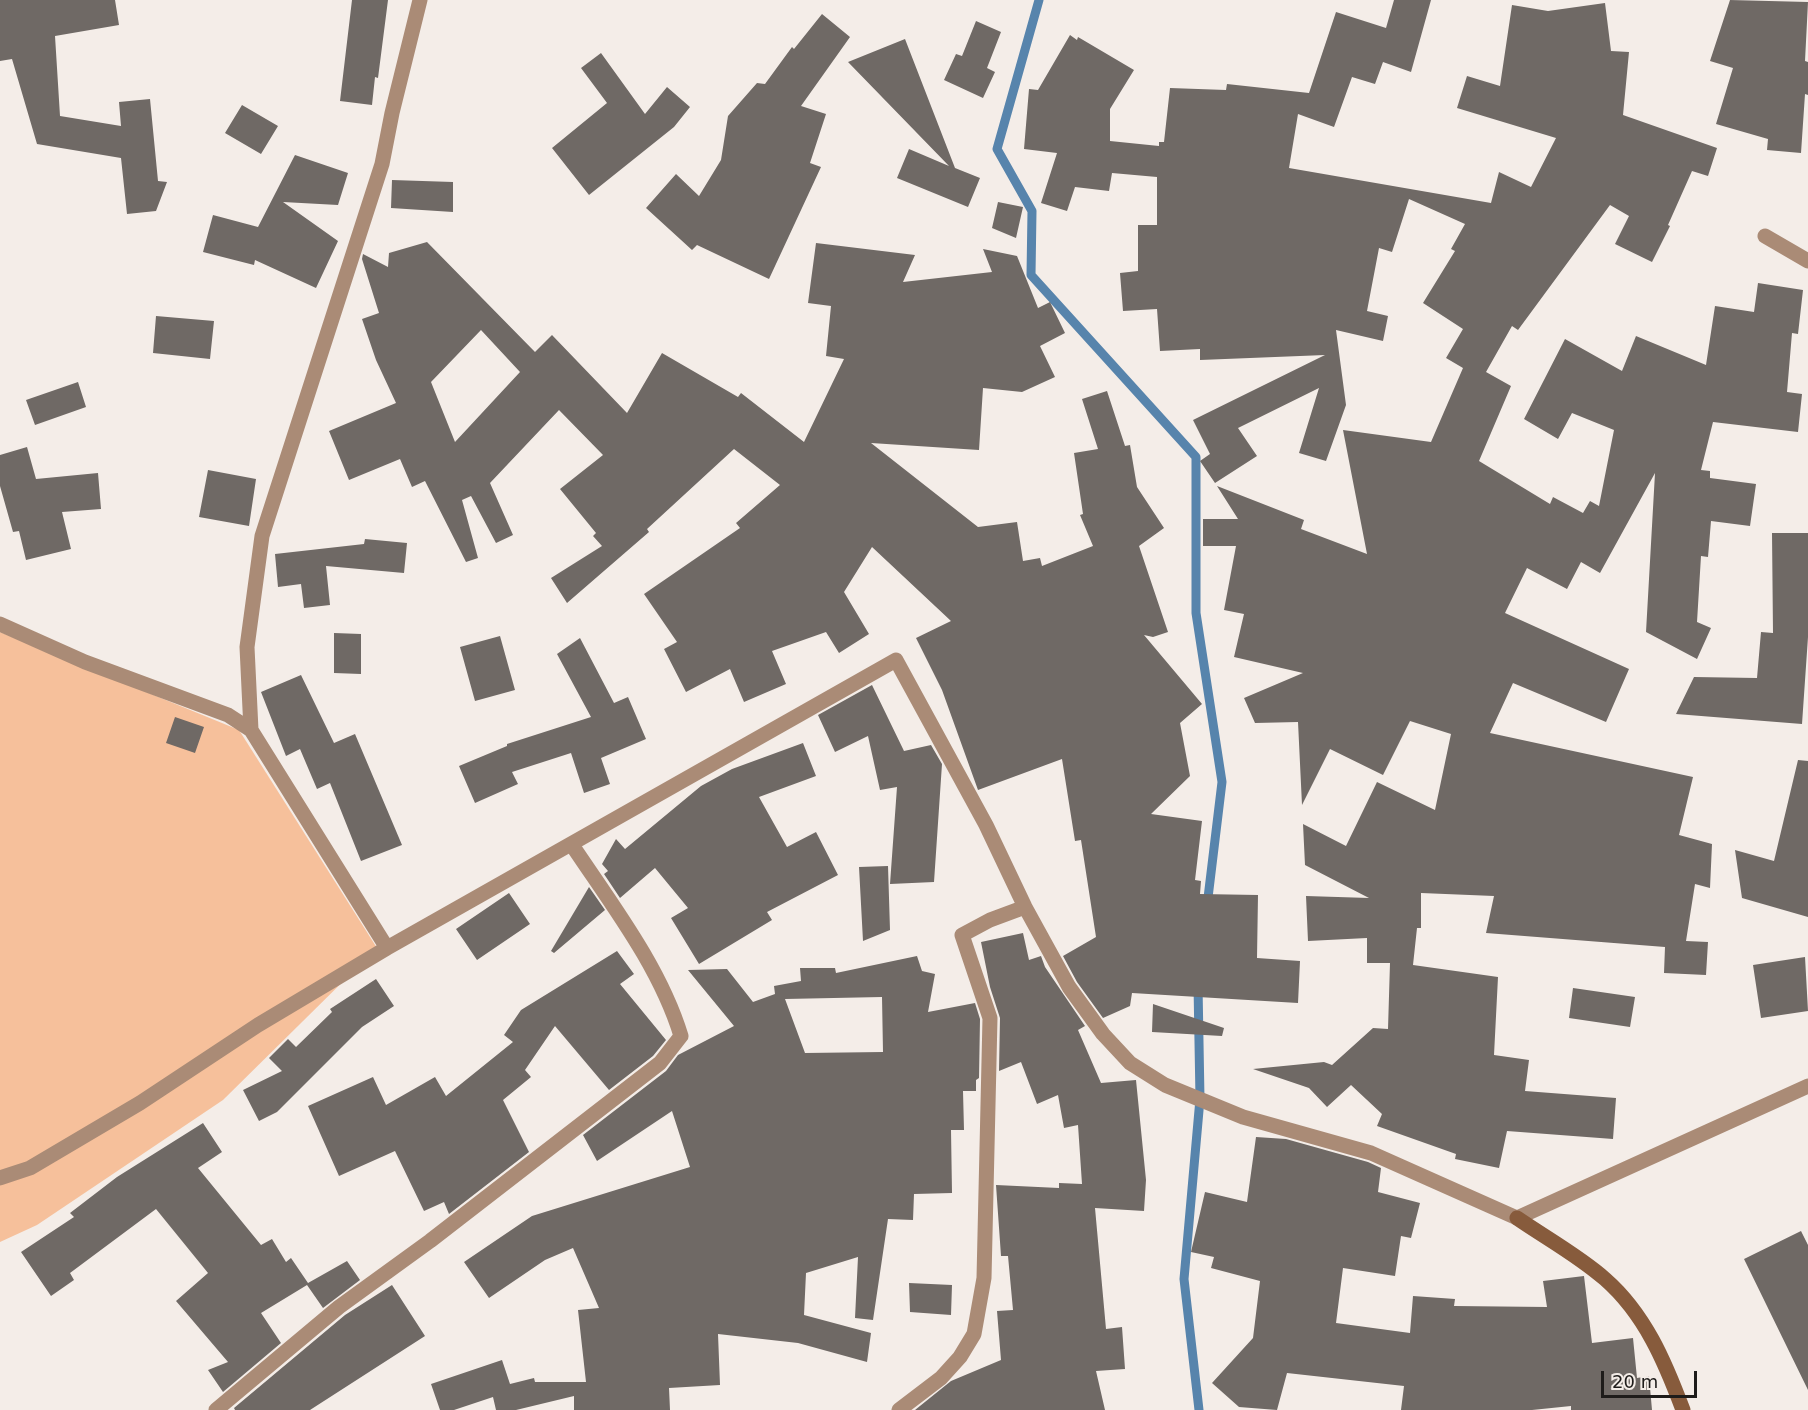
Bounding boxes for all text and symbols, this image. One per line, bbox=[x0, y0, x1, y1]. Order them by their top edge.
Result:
scale bar bbox=[1604, 1359, 1700, 1397]
text: 20 m bbox=[1612, 1371, 1658, 1392]

